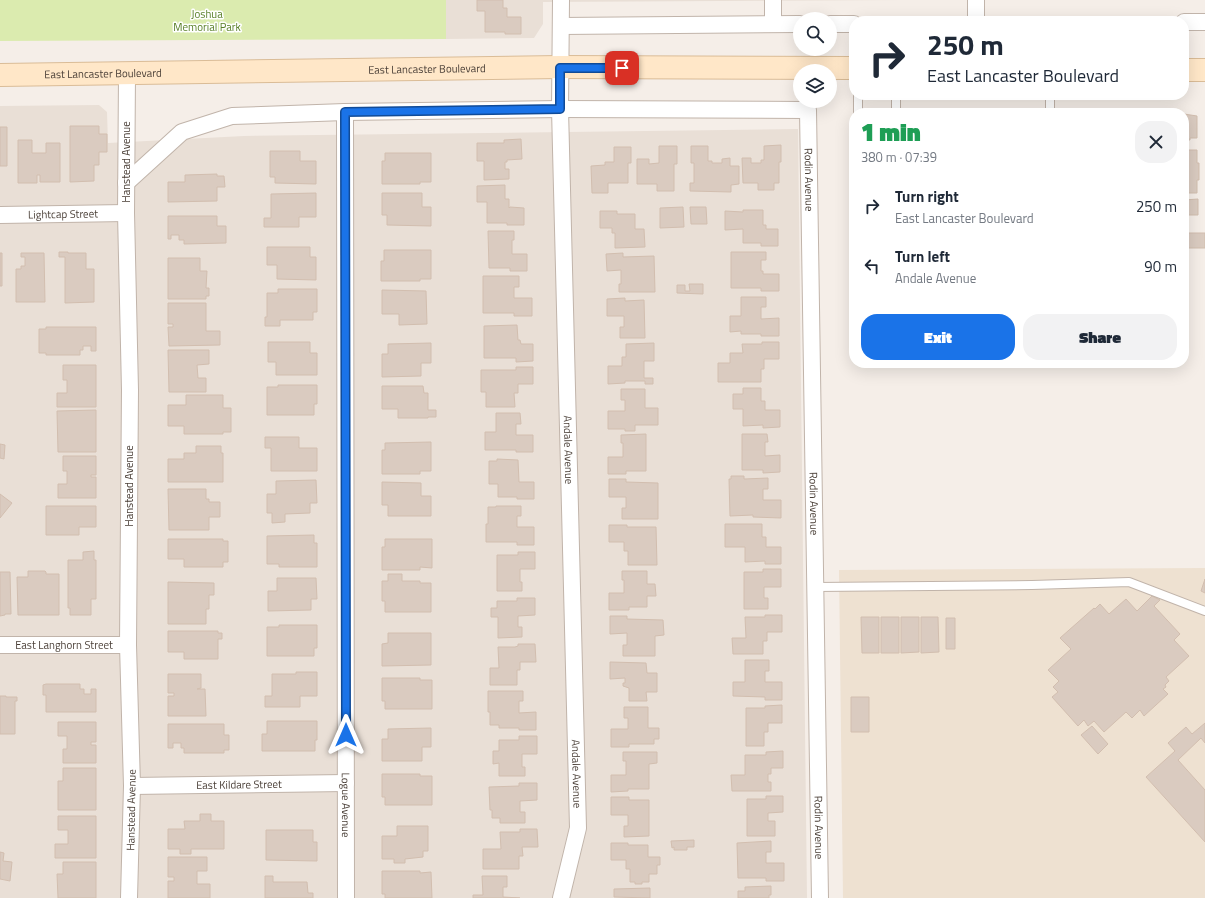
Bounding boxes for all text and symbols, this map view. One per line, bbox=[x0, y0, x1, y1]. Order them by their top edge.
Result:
park label: Joshua Memorial Park bbox=[173, 6, 241, 35]
map controls bbox=[793, 12, 837, 108]
button: search bbox=[793, 12, 837, 56]
text: 250 m bbox=[927, 23, 1004, 66]
icon: right bbox=[861, 32, 913, 84]
pin bbox=[605, 51, 639, 85]
icon: arrive bbox=[611, 57, 633, 79]
street label: East Lancaster Boulevard bbox=[368, 60, 486, 78]
text: East Lancaster Boulevard bbox=[927, 62, 1119, 89]
button: layers bbox=[793, 64, 837, 108]
street label: East Lancaster Boulevard bbox=[44, 65, 162, 82]
text: 1 min bbox=[861, 114, 921, 150]
street label: Hanstead Avenue bbox=[118, 121, 134, 203]
button: close bbox=[1135, 121, 1177, 163]
text: 380 m · 07:39 bbox=[861, 147, 937, 167]
street label: Rodin Avenue bbox=[801, 148, 818, 212]
text: Turn right bbox=[895, 185, 959, 208]
icon: right bbox=[861, 195, 883, 217]
text: 250 m bbox=[1136, 195, 1177, 218]
street label: Lightcap Street bbox=[28, 205, 98, 223]
text: East Lancaster Boulevard bbox=[895, 208, 1034, 228]
text: Turn left bbox=[895, 245, 950, 268]
icon: left bbox=[861, 255, 883, 277]
text: 90 m bbox=[1144, 255, 1177, 278]
text: Andale Avenue bbox=[895, 268, 976, 288]
button: Exit bbox=[861, 314, 1015, 360]
button: Share bbox=[1023, 314, 1177, 360]
street label: Andale Avenue bbox=[560, 415, 577, 485]
street label: Hanstead Avenue bbox=[121, 445, 137, 527]
street label: Rodin Avenue bbox=[806, 472, 822, 536]
street label: East Langhorn Street bbox=[15, 637, 113, 653]
position arrow bbox=[325, 714, 367, 756]
street label: Andale Avenue bbox=[568, 739, 586, 809]
street label: Hanstead Avenue bbox=[122, 769, 140, 851]
street label: Logue Avenue bbox=[338, 773, 354, 838]
street label: East Kildare Street bbox=[196, 776, 282, 793]
street label: Rodin Avenue bbox=[810, 796, 827, 860]

